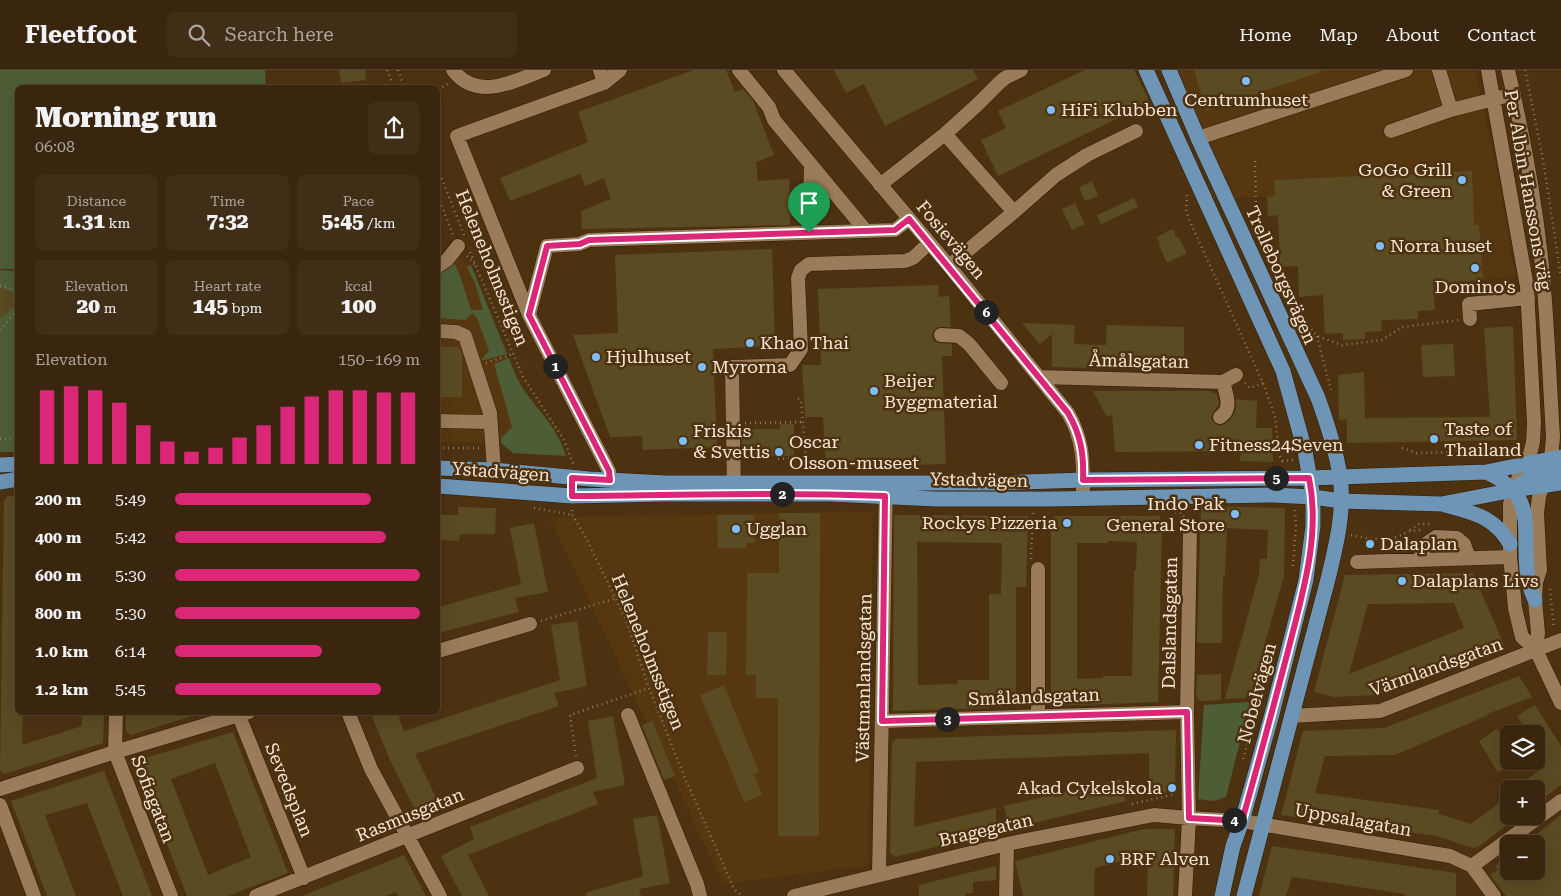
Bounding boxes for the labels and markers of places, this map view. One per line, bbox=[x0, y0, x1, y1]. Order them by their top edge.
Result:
marker: Centrumhuset bbox=[1240, 75, 1252, 87]
place label: Centrumhuset bbox=[1184, 89, 1308, 110]
place label: HiFi Klubben bbox=[1061, 99, 1178, 120]
marker: HiFi Klubben bbox=[1045, 104, 1057, 116]
place label: GoGo Grill & Green bbox=[1358, 159, 1452, 201]
marker: GoGo Grill & Green bbox=[1456, 174, 1468, 186]
pin bbox=[788, 182, 830, 233]
place label: Norra huset bbox=[1390, 235, 1492, 256]
marker: Norra huset bbox=[1374, 240, 1386, 252]
marker: Domino's bbox=[1469, 262, 1481, 274]
place label: Domino's bbox=[1434, 276, 1516, 297]
pin: 6 bbox=[974, 300, 998, 324]
place label: Khao Thai bbox=[760, 332, 849, 353]
marker: Khao Thai bbox=[744, 337, 756, 349]
place label: Hjulhuset bbox=[606, 346, 691, 367]
marker: Hjulhuset bbox=[590, 351, 602, 363]
pin: 1 bbox=[542, 354, 568, 378]
place label: Myrorna bbox=[712, 356, 787, 377]
marker: Myrorna bbox=[696, 361, 708, 373]
place label: Beijer Byggmaterial bbox=[884, 370, 998, 412]
marker: Beijer Byggmaterial bbox=[868, 385, 880, 397]
place label: Taste of Thailand bbox=[1444, 418, 1522, 460]
place label: Friskis & Svettis bbox=[693, 420, 770, 462]
place label: Oscar Olsson-museet bbox=[789, 431, 919, 473]
marker: Taste of Thailand bbox=[1428, 433, 1440, 445]
place label: Fitness24Seven bbox=[1209, 434, 1344, 455]
marker: Friskis & Svettis bbox=[677, 435, 689, 447]
marker: Fitness24Seven bbox=[1193, 439, 1205, 451]
marker: Oscar Olsson-museet bbox=[773, 446, 785, 458]
pin: 5 bbox=[1264, 466, 1288, 490]
pin: 2 bbox=[770, 482, 794, 506]
place label: Indo Pak General Store bbox=[1106, 493, 1225, 535]
marker: Indo Pak General Store bbox=[1229, 508, 1241, 520]
place label: Rockys Pizzeria bbox=[922, 512, 1057, 533]
marker: Rockys Pizzeria bbox=[1061, 517, 1073, 529]
place label: Ugglan bbox=[746, 518, 808, 539]
marker: Ugglan bbox=[730, 523, 742, 535]
place label: Dalaplan bbox=[1380, 533, 1458, 554]
marker: Dalaplan bbox=[1364, 538, 1376, 550]
place label: Dalaplans Livs bbox=[1412, 570, 1538, 591]
marker: Dalaplans Livs bbox=[1396, 575, 1408, 587]
pin: 3 bbox=[934, 706, 960, 732]
place label: Akad Cykelskola bbox=[1017, 777, 1162, 798]
marker: Akad Cykelskola bbox=[1166, 782, 1178, 794]
pin: 4 bbox=[1222, 808, 1246, 832]
place label: BRF Alven bbox=[1120, 848, 1210, 869]
marker: BRF Alven bbox=[1104, 853, 1116, 865]

